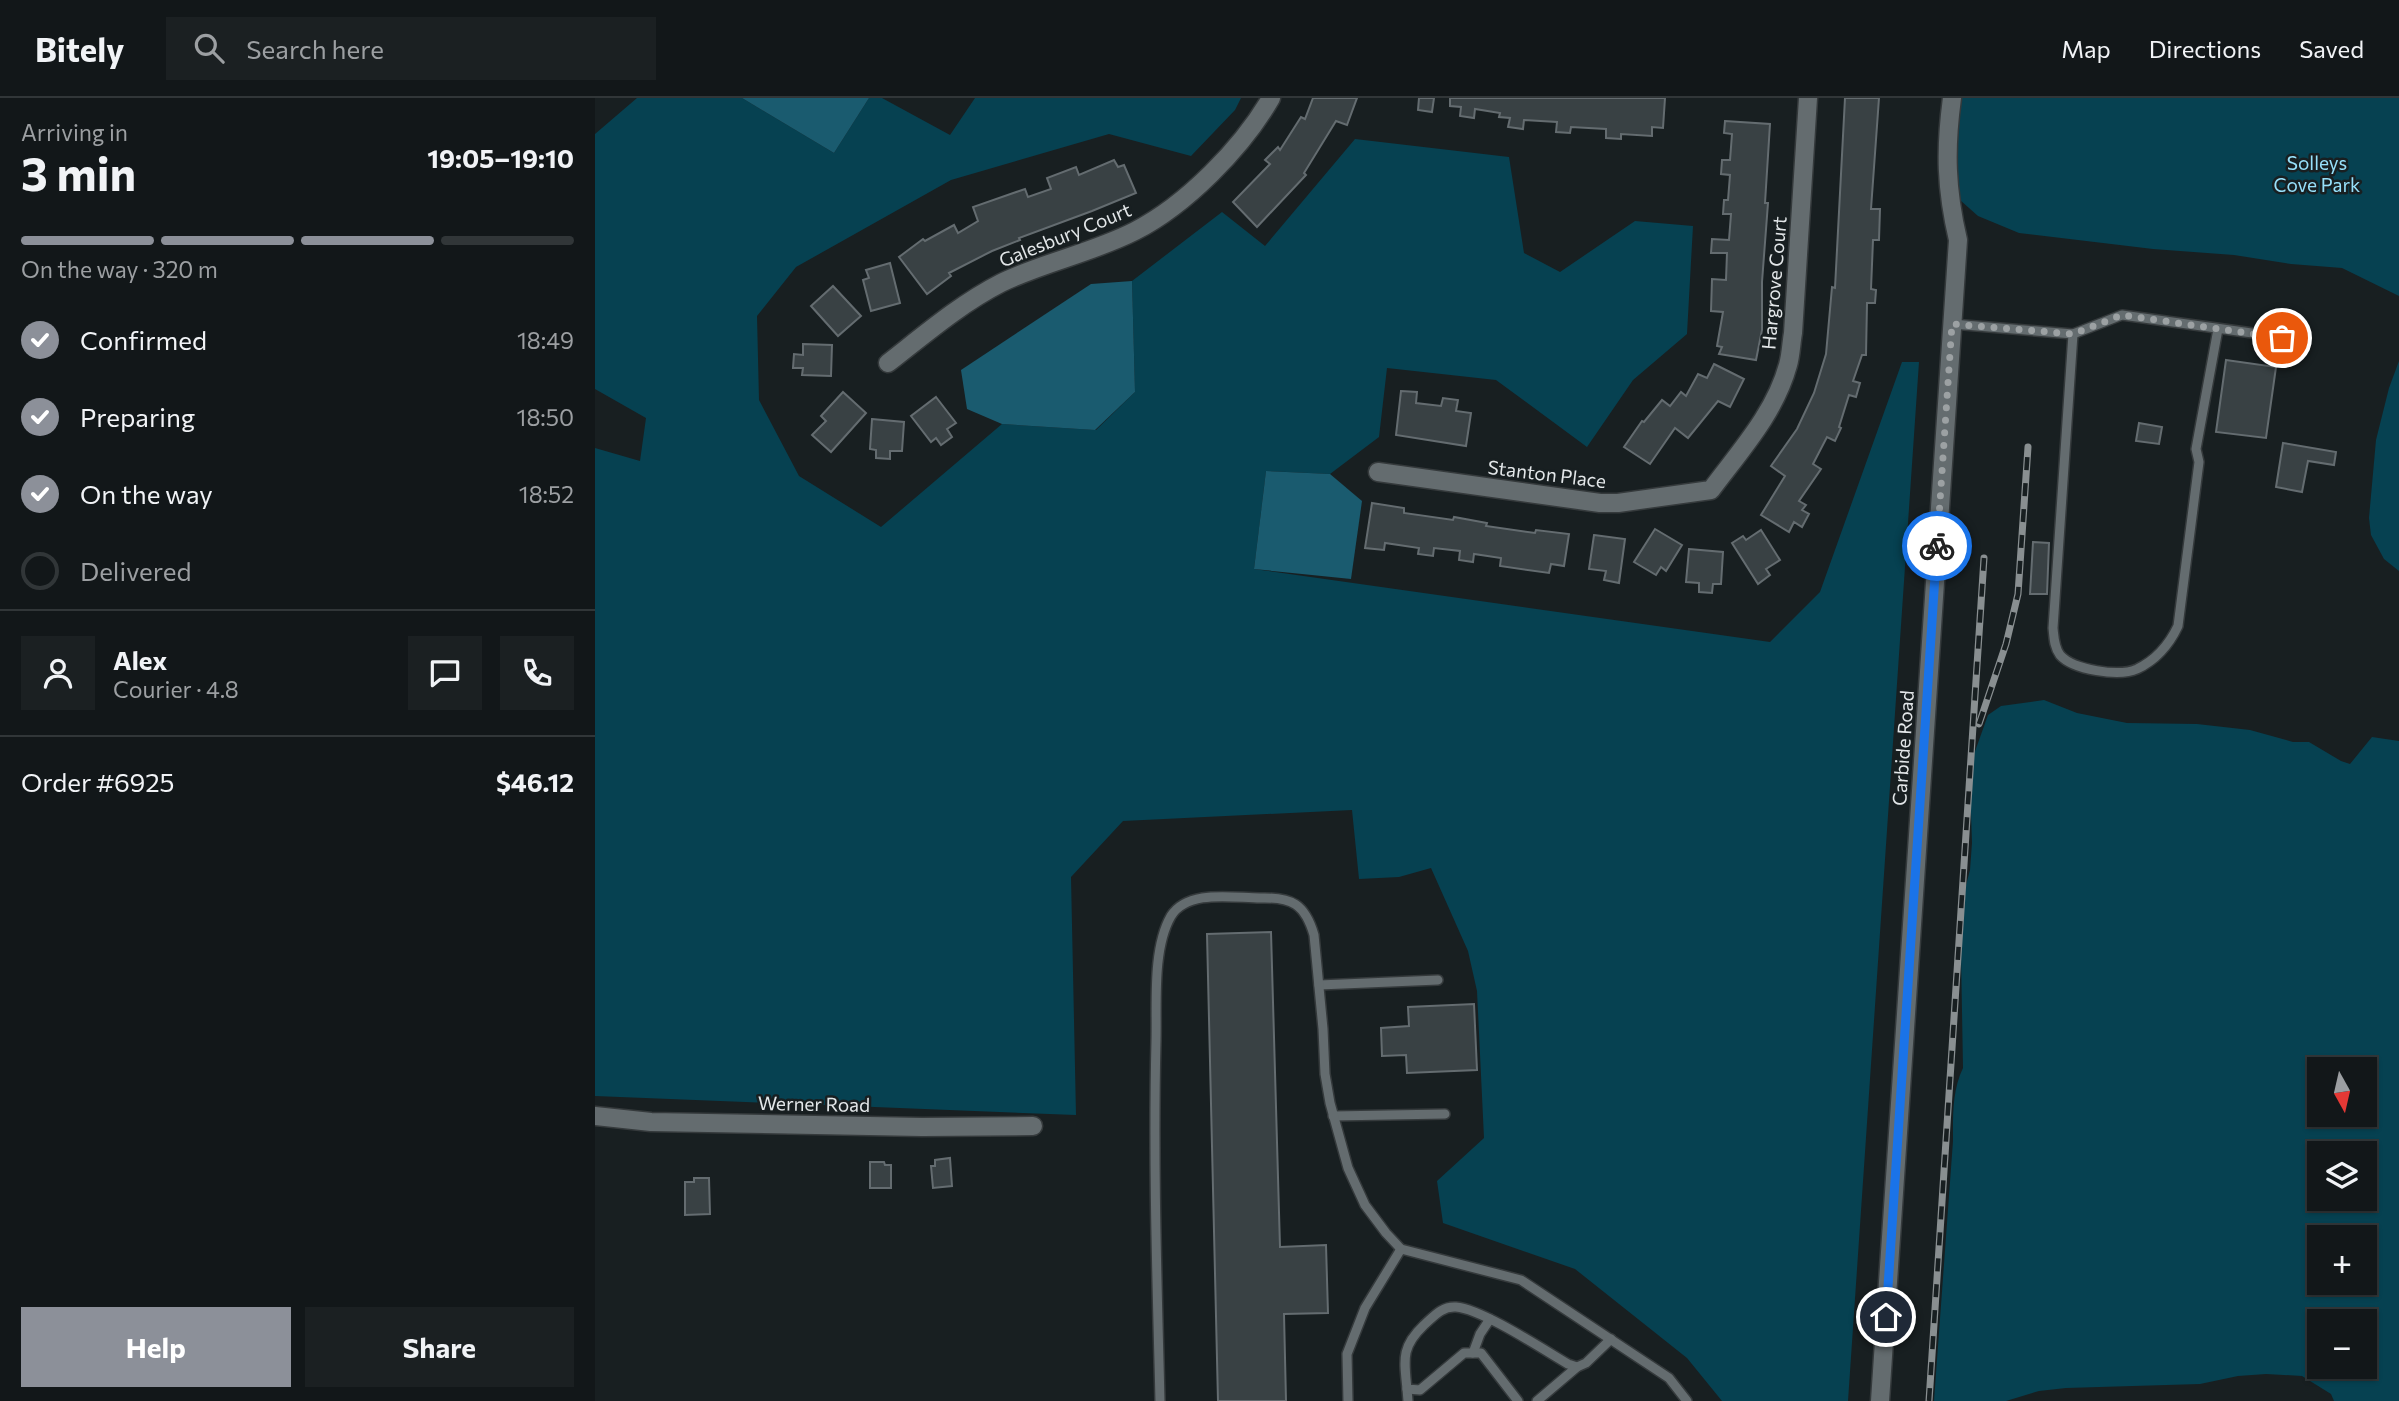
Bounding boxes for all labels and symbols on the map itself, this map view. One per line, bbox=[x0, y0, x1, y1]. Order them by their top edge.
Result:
park label: Solleys Cove Park bbox=[2274, 151, 2360, 196]
street label: Galesbury Court bbox=[995, 197, 1135, 272]
street label: Hargrove Court bbox=[1756, 215, 1791, 351]
pin bbox=[2252, 308, 2312, 368]
street label: Stanton Place bbox=[1487, 455, 1608, 492]
courier bbox=[1902, 511, 1972, 581]
street label: Carbide Road bbox=[1887, 689, 1918, 806]
north arrow bbox=[2307, 1057, 2377, 1127]
street label: Werner Road bbox=[758, 1091, 870, 1116]
pin bbox=[1856, 1287, 1916, 1347]

